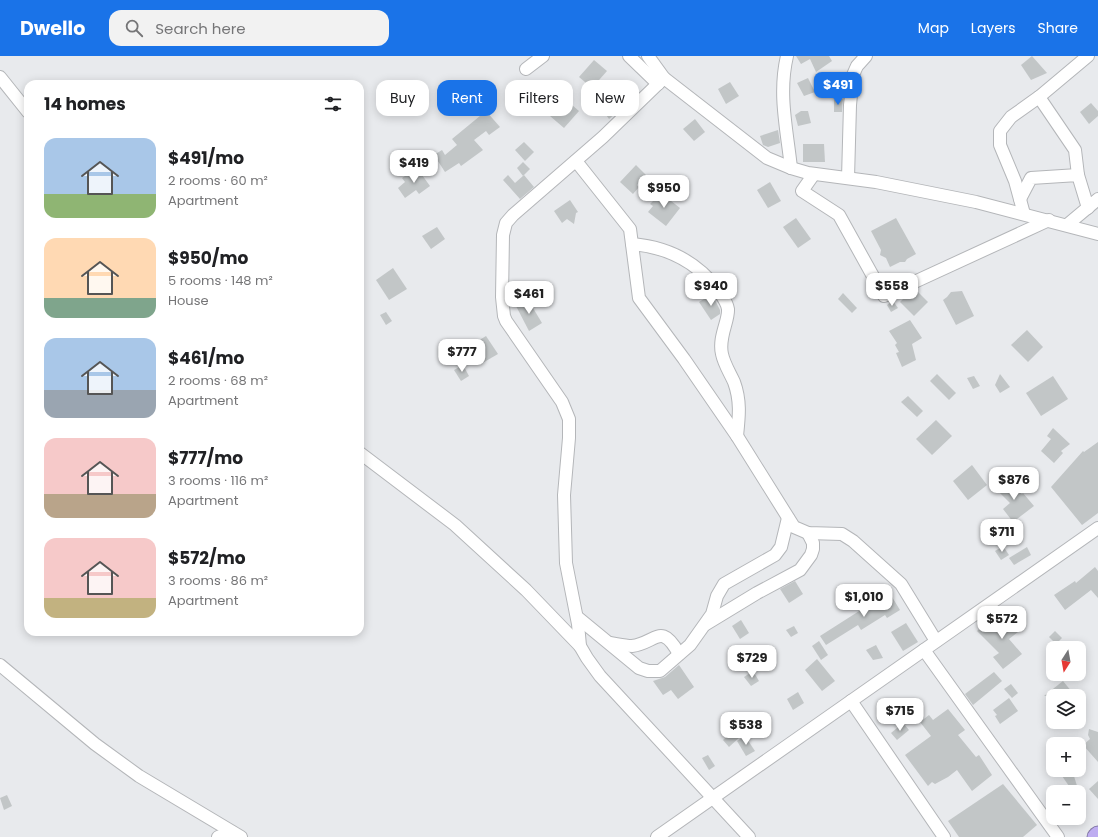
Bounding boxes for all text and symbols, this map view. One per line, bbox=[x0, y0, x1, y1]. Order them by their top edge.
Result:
search box bbox=[109, 10, 389, 46]
text: Dwello bbox=[20, 15, 85, 42]
icon: search bbox=[123, 17, 145, 39]
text: Search here bbox=[155, 18, 246, 39]
text: Map bbox=[918, 18, 949, 38]
text: Layers bbox=[971, 18, 1015, 38]
text: Share bbox=[1037, 18, 1078, 38]
pin: $491 bbox=[814, 72, 862, 106]
text: $491 bbox=[823, 75, 853, 94]
chip: Buy bbox=[376, 80, 429, 116]
chip: Rent bbox=[437, 80, 497, 116]
chip: Filters bbox=[505, 80, 573, 116]
chip: New bbox=[581, 80, 639, 116]
text: 14 homes bbox=[44, 92, 126, 116]
icon: filters bbox=[322, 93, 344, 115]
text: $491/mo bbox=[168, 146, 244, 170]
pin: $419 bbox=[390, 150, 438, 184]
text: $419 bbox=[399, 153, 429, 172]
icon: home bbox=[76, 154, 124, 202]
text: 2 rooms · 60 m² bbox=[168, 171, 268, 190]
pin: $950 bbox=[640, 175, 688, 209]
text: $950 bbox=[647, 178, 681, 197]
text: Apartment bbox=[168, 191, 238, 210]
text: $950/mo bbox=[168, 246, 248, 270]
icon: home bbox=[76, 254, 124, 302]
text: 5 rooms · 148 m² bbox=[168, 271, 273, 290]
pin: $940 bbox=[687, 273, 735, 307]
pin: $558 bbox=[868, 273, 916, 307]
text: $940 bbox=[694, 276, 728, 295]
text: $558 bbox=[875, 276, 909, 295]
pin: $461 bbox=[505, 281, 553, 315]
text: $461 bbox=[514, 284, 544, 303]
text: House bbox=[168, 291, 208, 310]
pin: $777 bbox=[438, 339, 486, 373]
text: $777 bbox=[447, 342, 477, 361]
text: $461/mo bbox=[168, 346, 244, 370]
icon: home bbox=[76, 354, 124, 402]
text: 2 rooms · 68 m² bbox=[168, 371, 268, 390]
text: Apartment bbox=[168, 391, 238, 410]
text: $777/mo bbox=[168, 446, 243, 470]
icon: home bbox=[76, 454, 124, 502]
pin: $876 bbox=[990, 467, 1038, 501]
text: $876 bbox=[998, 470, 1030, 489]
text: 3 rooms · 116 m² bbox=[168, 471, 268, 490]
text: Apartment bbox=[168, 491, 238, 510]
pin: $711 bbox=[978, 519, 1026, 553]
text: $711 bbox=[989, 522, 1015, 541]
text: $572/mo bbox=[168, 546, 246, 570]
icon: home bbox=[76, 554, 124, 602]
text: 3 rooms · 86 m² bbox=[168, 571, 268, 590]
pin: $1,010 bbox=[831, 584, 897, 618]
text: $1,010 bbox=[844, 587, 884, 606]
text: Apartment bbox=[168, 591, 238, 610]
pin: $572 bbox=[978, 606, 1026, 640]
text: $572 bbox=[986, 609, 1018, 628]
north arrow bbox=[1046, 641, 1086, 681]
map controls bbox=[1046, 641, 1086, 825]
pin: $729 bbox=[728, 645, 776, 679]
text: $729 bbox=[737, 648, 767, 667]
button: layers bbox=[1046, 689, 1086, 729]
pin: $715 bbox=[876, 698, 924, 732]
text: $715 bbox=[886, 701, 914, 720]
pin: $538 bbox=[722, 712, 770, 746]
text: $538 bbox=[729, 715, 763, 734]
button: + bbox=[1046, 737, 1086, 777]
button: − bbox=[1046, 785, 1086, 825]

